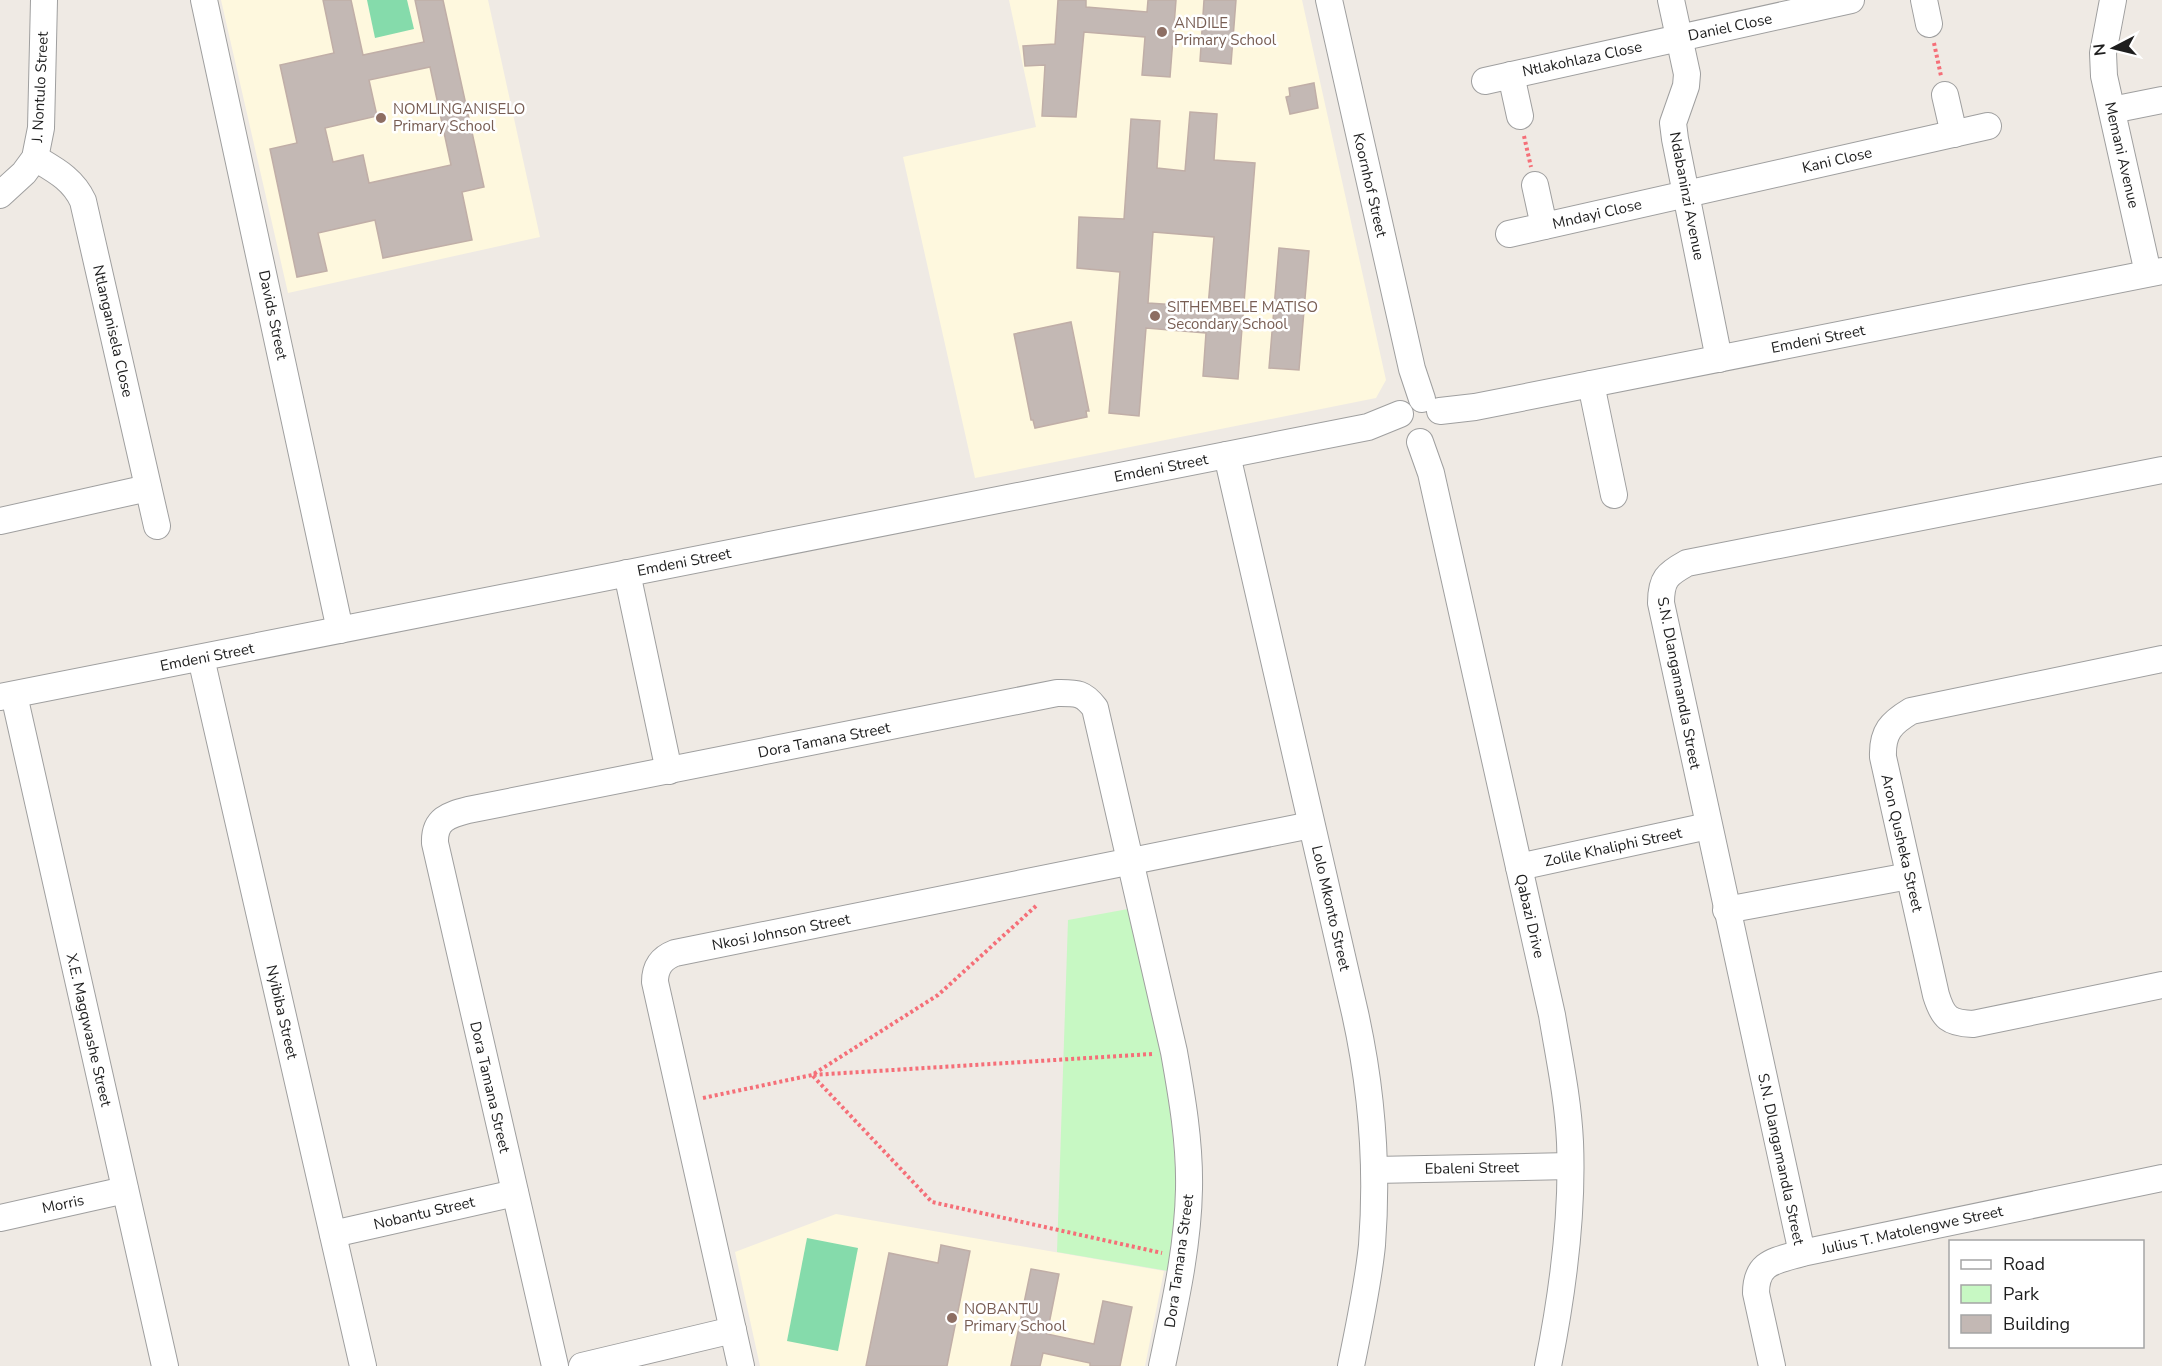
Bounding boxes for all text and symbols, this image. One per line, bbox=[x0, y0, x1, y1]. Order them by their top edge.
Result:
street label: Daniel Close bbox=[1686, 8, 1774, 46]
place label: ANDILE Primary School bbox=[1174, 13, 1277, 50]
north arrow bbox=[2084, 18, 2144, 78]
marker: ANDILE Primary School bbox=[1155, 25, 1169, 39]
street label: J. Nontulo Street bbox=[27, 30, 53, 144]
street label: Ntlakohlaza Close bbox=[1520, 37, 1644, 81]
text: N bbox=[2088, 42, 2112, 57]
place label: NOMLINGANISELO Primary School bbox=[393, 99, 525, 136]
street label: Memani Avenue bbox=[2100, 100, 2144, 210]
marker: NOMLINGANISELO Primary School bbox=[374, 111, 388, 125]
street label: Ndabaninzi Avenue bbox=[1665, 130, 1709, 262]
street label: Koornhof Street bbox=[1348, 131, 1392, 240]
street label: Kani Close bbox=[1800, 142, 1874, 178]
street label: Mndayi Close bbox=[1550, 194, 1644, 234]
street label: Ntlanganisela Close bbox=[88, 263, 138, 399]
street label: Davids Street bbox=[254, 268, 292, 362]
place label: SITHEMBELE MATISO Secondary School bbox=[1167, 297, 1318, 334]
marker: SITHEMBELE MATISO Secondary School bbox=[1148, 309, 1162, 323]
street label: Emdeni Street bbox=[1769, 320, 1867, 358]
street label: Emdeni Street bbox=[1112, 449, 1210, 487]
street label: Emdeni Street bbox=[635, 543, 733, 581]
street label: S.N. Dlangamandla Street bbox=[1652, 595, 1706, 771]
street label: Emdeni Street bbox=[158, 638, 256, 676]
street label: Dora Tamana Street bbox=[756, 717, 893, 763]
street label: Aron Qusheka Street bbox=[1876, 772, 1928, 915]
street label: Zolile Khaliphi Street bbox=[1542, 822, 1684, 871]
street label: Lolo Mkonto Street bbox=[1307, 843, 1355, 973]
street label: Qabazi Drive bbox=[1511, 872, 1549, 960]
street label: Nkosi Johnson Street bbox=[710, 909, 853, 955]
street label: X.E. Magqwashe Street bbox=[62, 951, 117, 1109]
street label: Nyibiba Street bbox=[261, 963, 303, 1062]
street label: Dora Tamana Street bbox=[465, 1019, 515, 1155]
street label: S.N. Dlangamandla Street bbox=[1753, 1071, 1809, 1247]
street label: Ebaleni Street bbox=[1425, 1157, 1520, 1179]
street label: Morris bbox=[40, 1190, 86, 1218]
street label: Nobantu Street bbox=[372, 1191, 477, 1234]
street label: Dora Tamana Street bbox=[1160, 1192, 1198, 1329]
street label: Julius T. Matolengwe Street bbox=[1818, 1201, 2005, 1259]
legend bbox=[1949, 1240, 2144, 1348]
text: Road bbox=[2003, 1252, 2045, 1276]
text: Park bbox=[2003, 1282, 2040, 1306]
place label: NOBANTU Primary School bbox=[964, 1299, 1067, 1336]
marker: NOBANTU Primary School bbox=[945, 1311, 959, 1325]
text: Building bbox=[2003, 1312, 2070, 1336]

